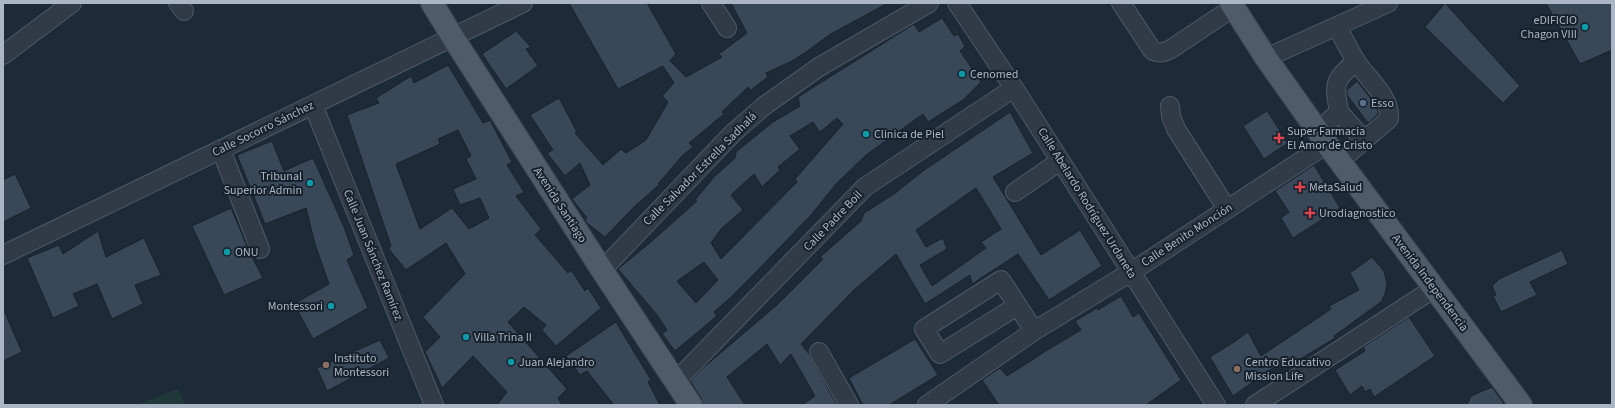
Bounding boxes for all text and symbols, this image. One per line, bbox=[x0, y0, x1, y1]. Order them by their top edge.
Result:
place label: eDIFICIO Chagon VIII bbox=[1521, 12, 1577, 43]
marker: eDIFICIO Chagon VIII bbox=[1580, 22, 1590, 32]
place label: Cenomed bbox=[970, 66, 1018, 83]
marker: Cenomed bbox=[957, 69, 967, 79]
place label: Esso bbox=[1371, 95, 1394, 112]
street label: Calle Socorro Sánchez bbox=[209, 97, 317, 161]
marker: Esso bbox=[1358, 98, 1368, 108]
street label: Calle Salvador Estrella Sadhalá bbox=[639, 108, 761, 230]
place label: Super Farmacia El Amor de Cristo bbox=[1287, 123, 1372, 154]
street label: Calle Abelardo Rodríguez Urdaneta bbox=[1033, 124, 1141, 282]
place label: Clinica de Piel bbox=[874, 126, 944, 143]
marker: Clinica de Piel bbox=[861, 129, 871, 139]
marker: Super Farmacia El Amor de Cristo bbox=[1274, 133, 1284, 143]
street label: Avenida Santiago bbox=[529, 164, 591, 246]
place label: Tribunal Superior Admin bbox=[224, 168, 302, 199]
marker: Tribunal Superior Admin bbox=[305, 178, 315, 188]
place label: MetaSalud bbox=[1309, 179, 1362, 196]
marker: MetaSalud bbox=[1294, 181, 1306, 193]
street label: Calle Juan Sánchez Ramírez bbox=[339, 187, 407, 323]
street label: Calle Padre Boil bbox=[800, 187, 866, 255]
street label: Calle Benito Monción bbox=[1138, 199, 1236, 271]
place label: Urodiagnostico bbox=[1319, 205, 1396, 222]
marker: Urodiagnostico bbox=[1304, 207, 1316, 219]
street label: Avenida Independencia bbox=[1388, 231, 1472, 335]
place label: ONU bbox=[235, 244, 258, 261]
marker: ONU bbox=[222, 247, 232, 257]
place label: Montessori bbox=[268, 298, 323, 315]
marker: Montessori bbox=[326, 301, 336, 311]
place label: Villa Trina II bbox=[474, 329, 532, 346]
marker: Villa Trina II bbox=[461, 332, 471, 342]
place label: Instituto Montessori bbox=[334, 350, 389, 381]
place label: Juan Alejandro bbox=[519, 354, 595, 371]
place label: Centro Educativo Mission Life bbox=[1245, 354, 1331, 385]
marker: Juan Alejandro bbox=[506, 357, 516, 367]
marker: Instituto Montessori bbox=[321, 360, 331, 370]
marker: Centro Educativo Mission Life bbox=[1232, 364, 1242, 374]

